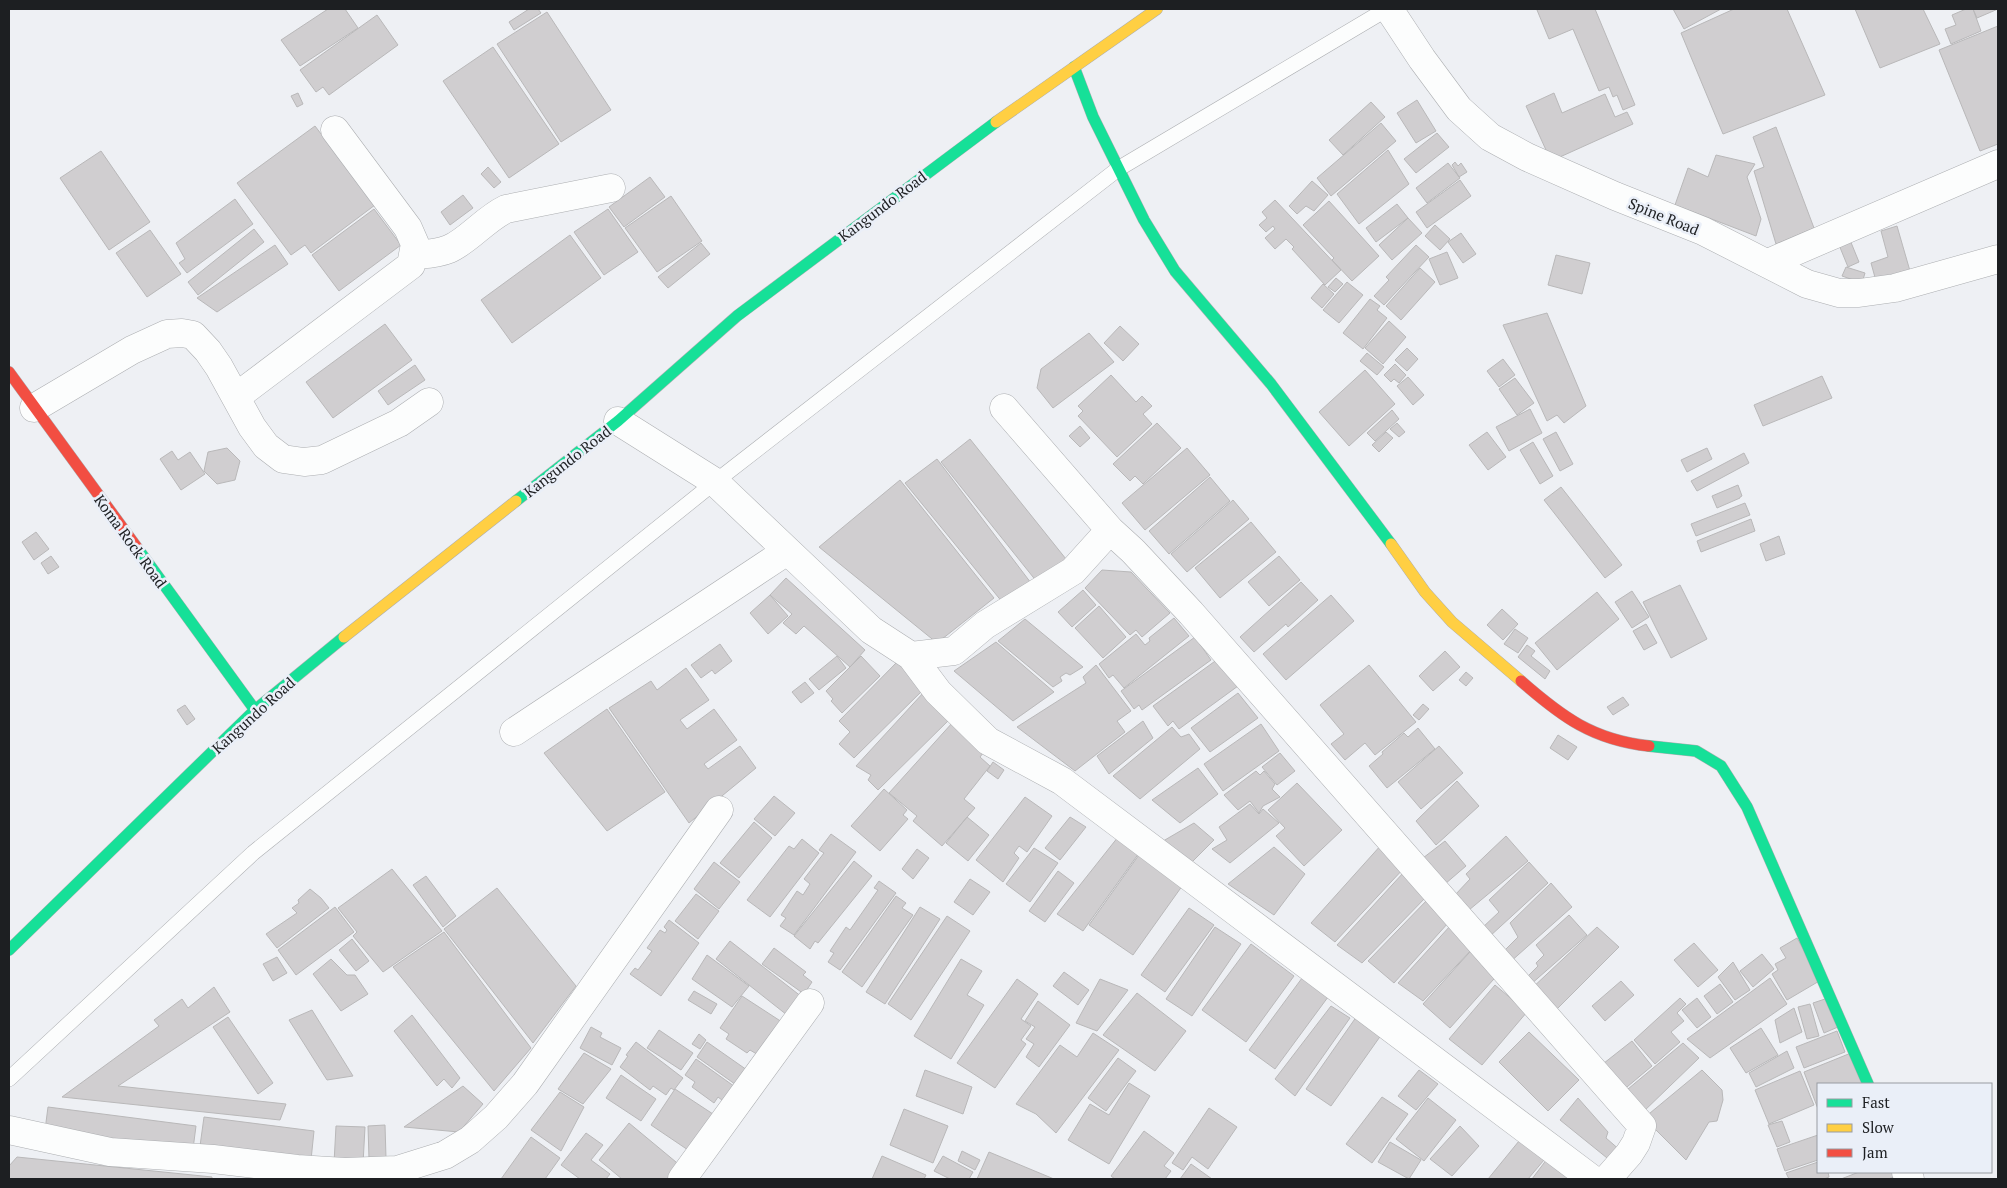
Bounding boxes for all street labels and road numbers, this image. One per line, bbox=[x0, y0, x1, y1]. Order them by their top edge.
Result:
street label: Kangundo Road bbox=[834, 166, 930, 246]
street label: Spine Road bbox=[1626, 193, 1702, 239]
street label: Kangundo Road bbox=[519, 421, 615, 501]
street label: Koma Rock Road bbox=[90, 490, 172, 592]
street label: Kangundo Road bbox=[207, 672, 299, 758]

